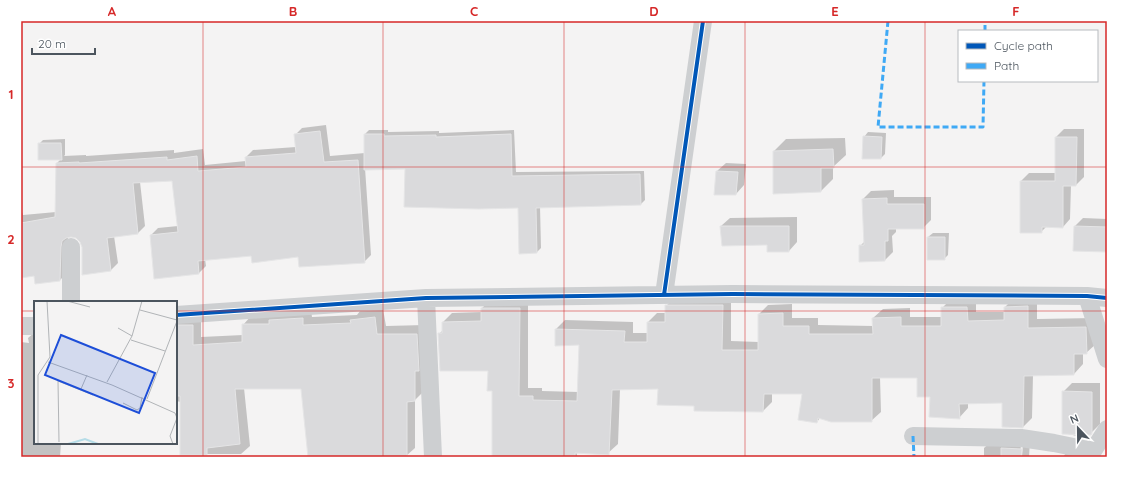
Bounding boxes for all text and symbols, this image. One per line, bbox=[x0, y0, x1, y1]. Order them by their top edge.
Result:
text: A bbox=[108, 3, 117, 19]
text: B bbox=[289, 3, 297, 19]
text: C bbox=[470, 3, 478, 19]
text: D bbox=[649, 3, 659, 19]
text: E bbox=[831, 3, 839, 19]
text: F bbox=[1012, 3, 1020, 19]
scale bar bbox=[32, 30, 95, 56]
legend bbox=[958, 30, 1098, 82]
text: 20 m bbox=[38, 36, 66, 51]
text: Cycle path bbox=[994, 38, 1053, 53]
text: Path bbox=[994, 58, 1019, 73]
text: 1 bbox=[8, 86, 14, 102]
text: 2 bbox=[7, 231, 15, 247]
inset map bbox=[34, 301, 177, 444]
text: 3 bbox=[8, 375, 15, 391]
north arrow bbox=[1058, 408, 1098, 448]
text: N bbox=[1068, 411, 1081, 427]

